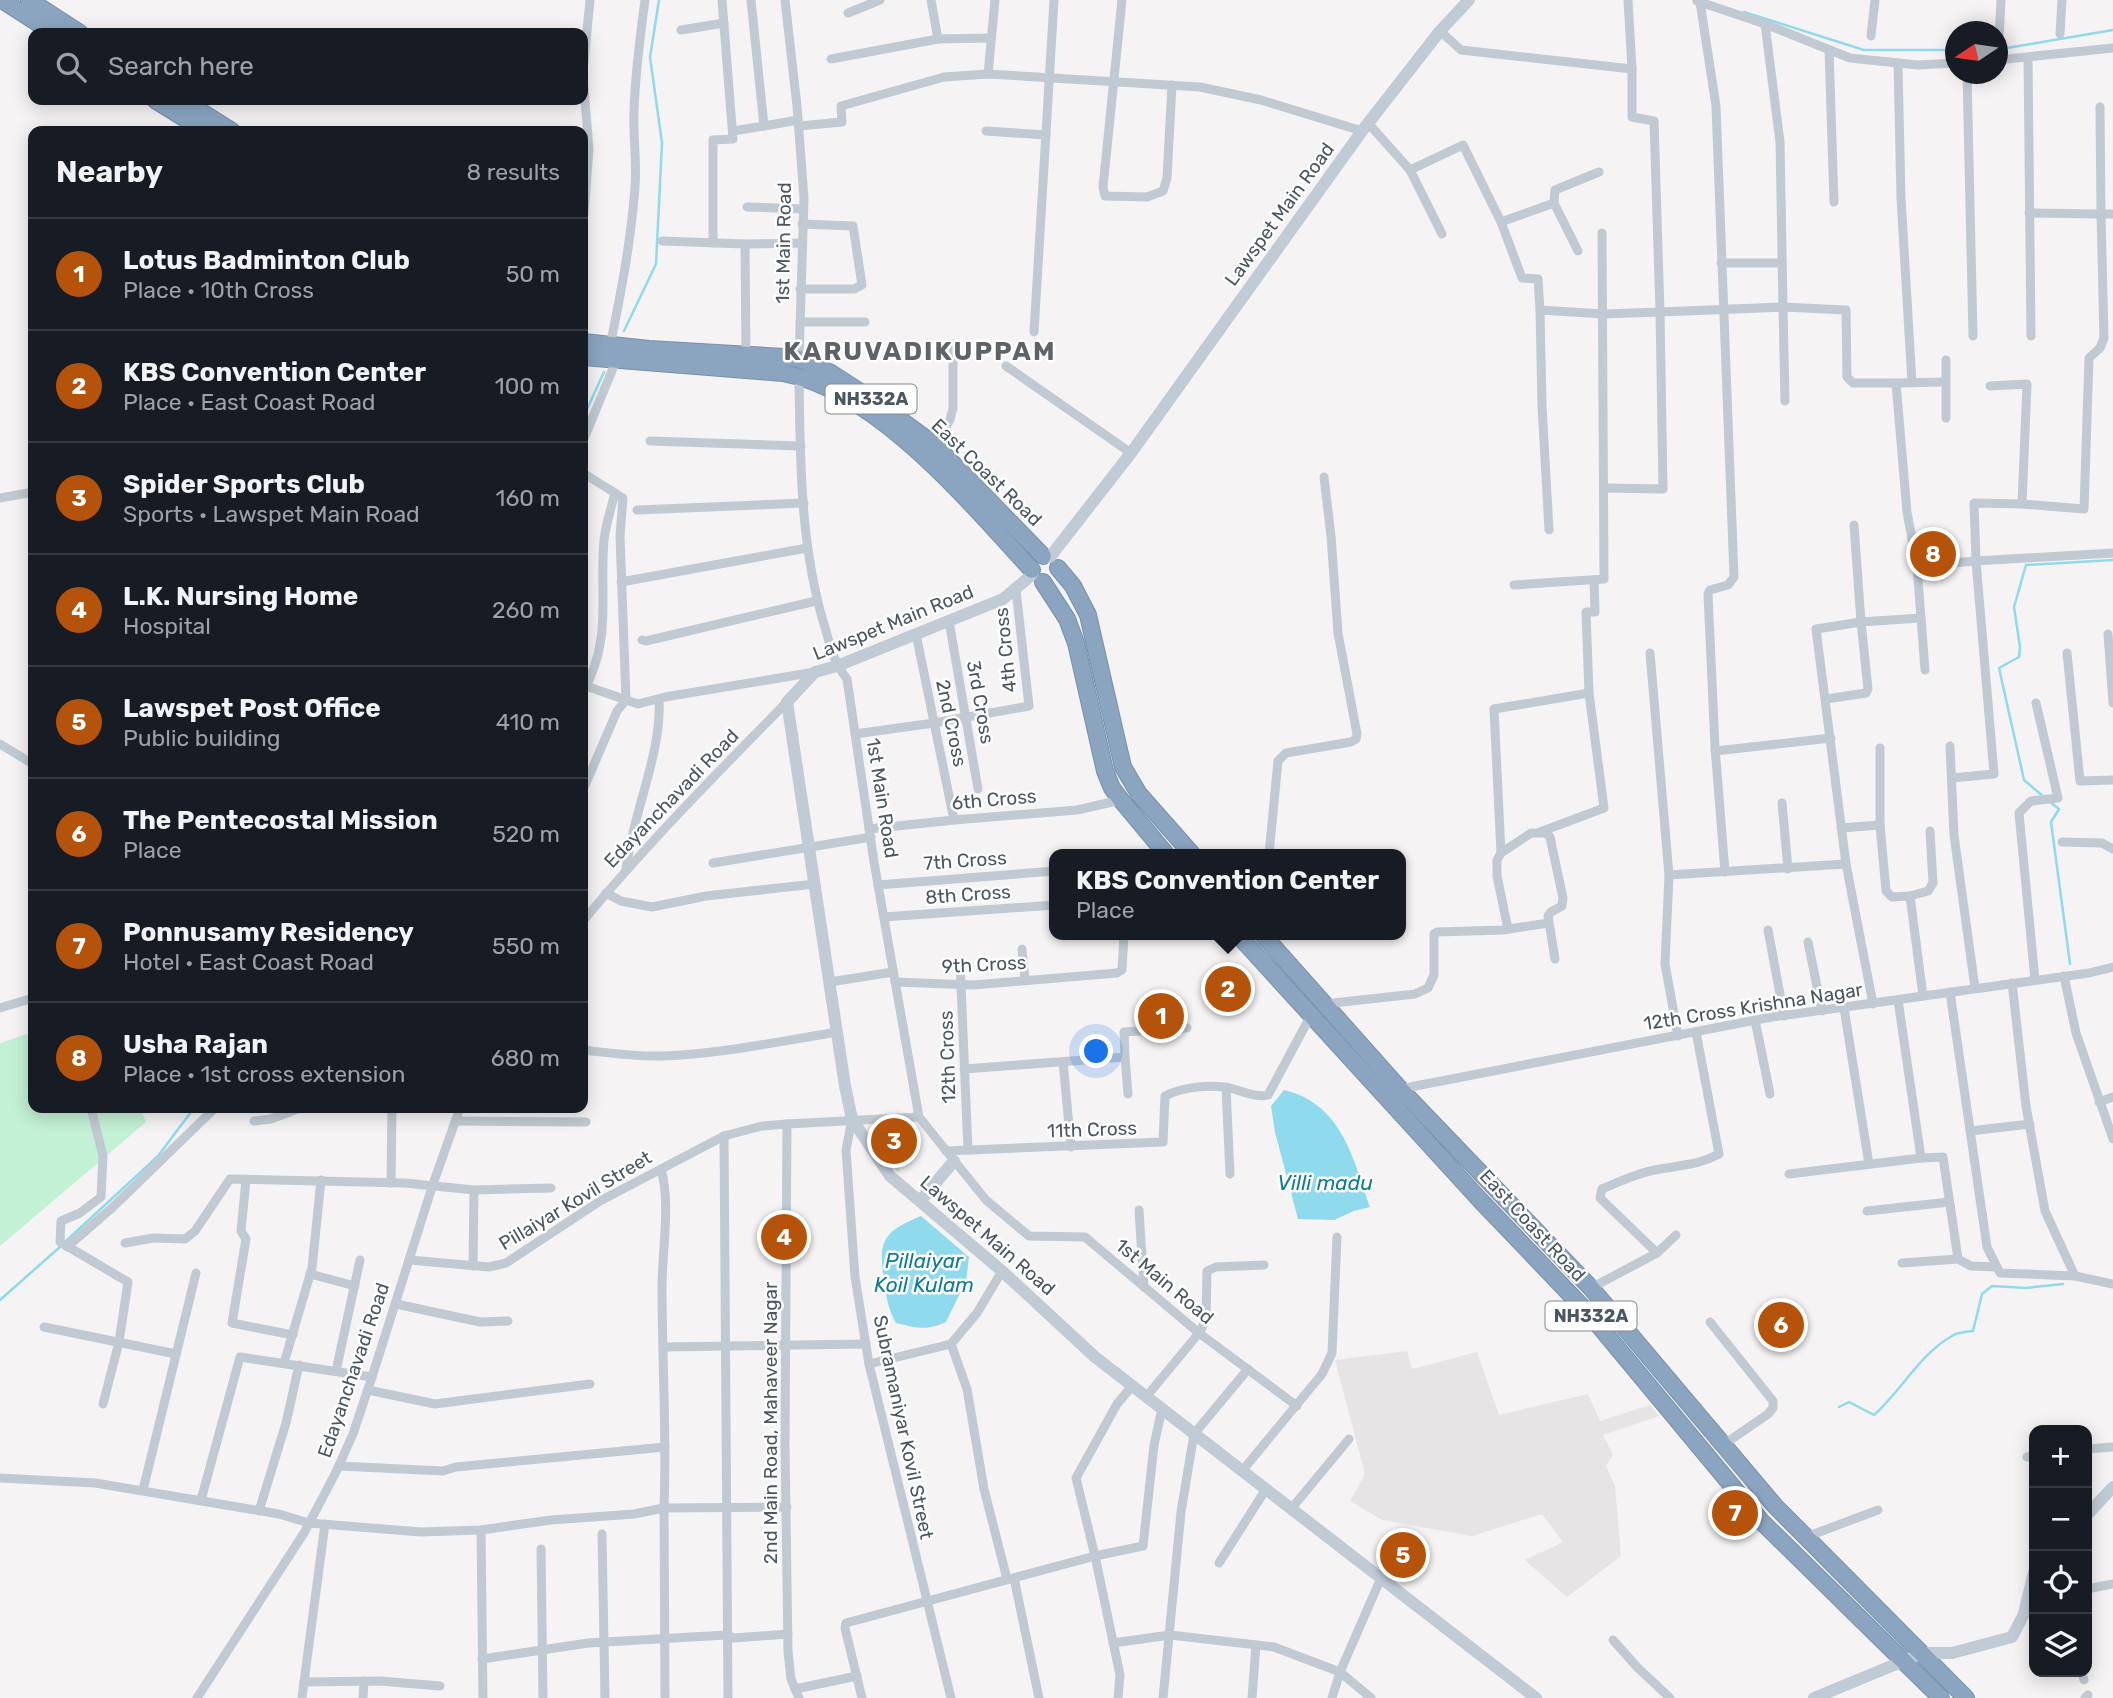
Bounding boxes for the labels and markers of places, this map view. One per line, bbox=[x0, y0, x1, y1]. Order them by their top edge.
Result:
pin: 8 bbox=[1910, 528, 1956, 580]
pin: 2 bbox=[1205, 963, 1251, 1015]
pin: 1 bbox=[1138, 990, 1184, 1042]
pin: 3 bbox=[871, 1115, 917, 1167]
pin: 4 bbox=[761, 1211, 807, 1263]
pin: 6 bbox=[1758, 1299, 1804, 1351]
pin: 7 bbox=[1712, 1487, 1758, 1539]
pin: 5 bbox=[1380, 1529, 1426, 1581]

